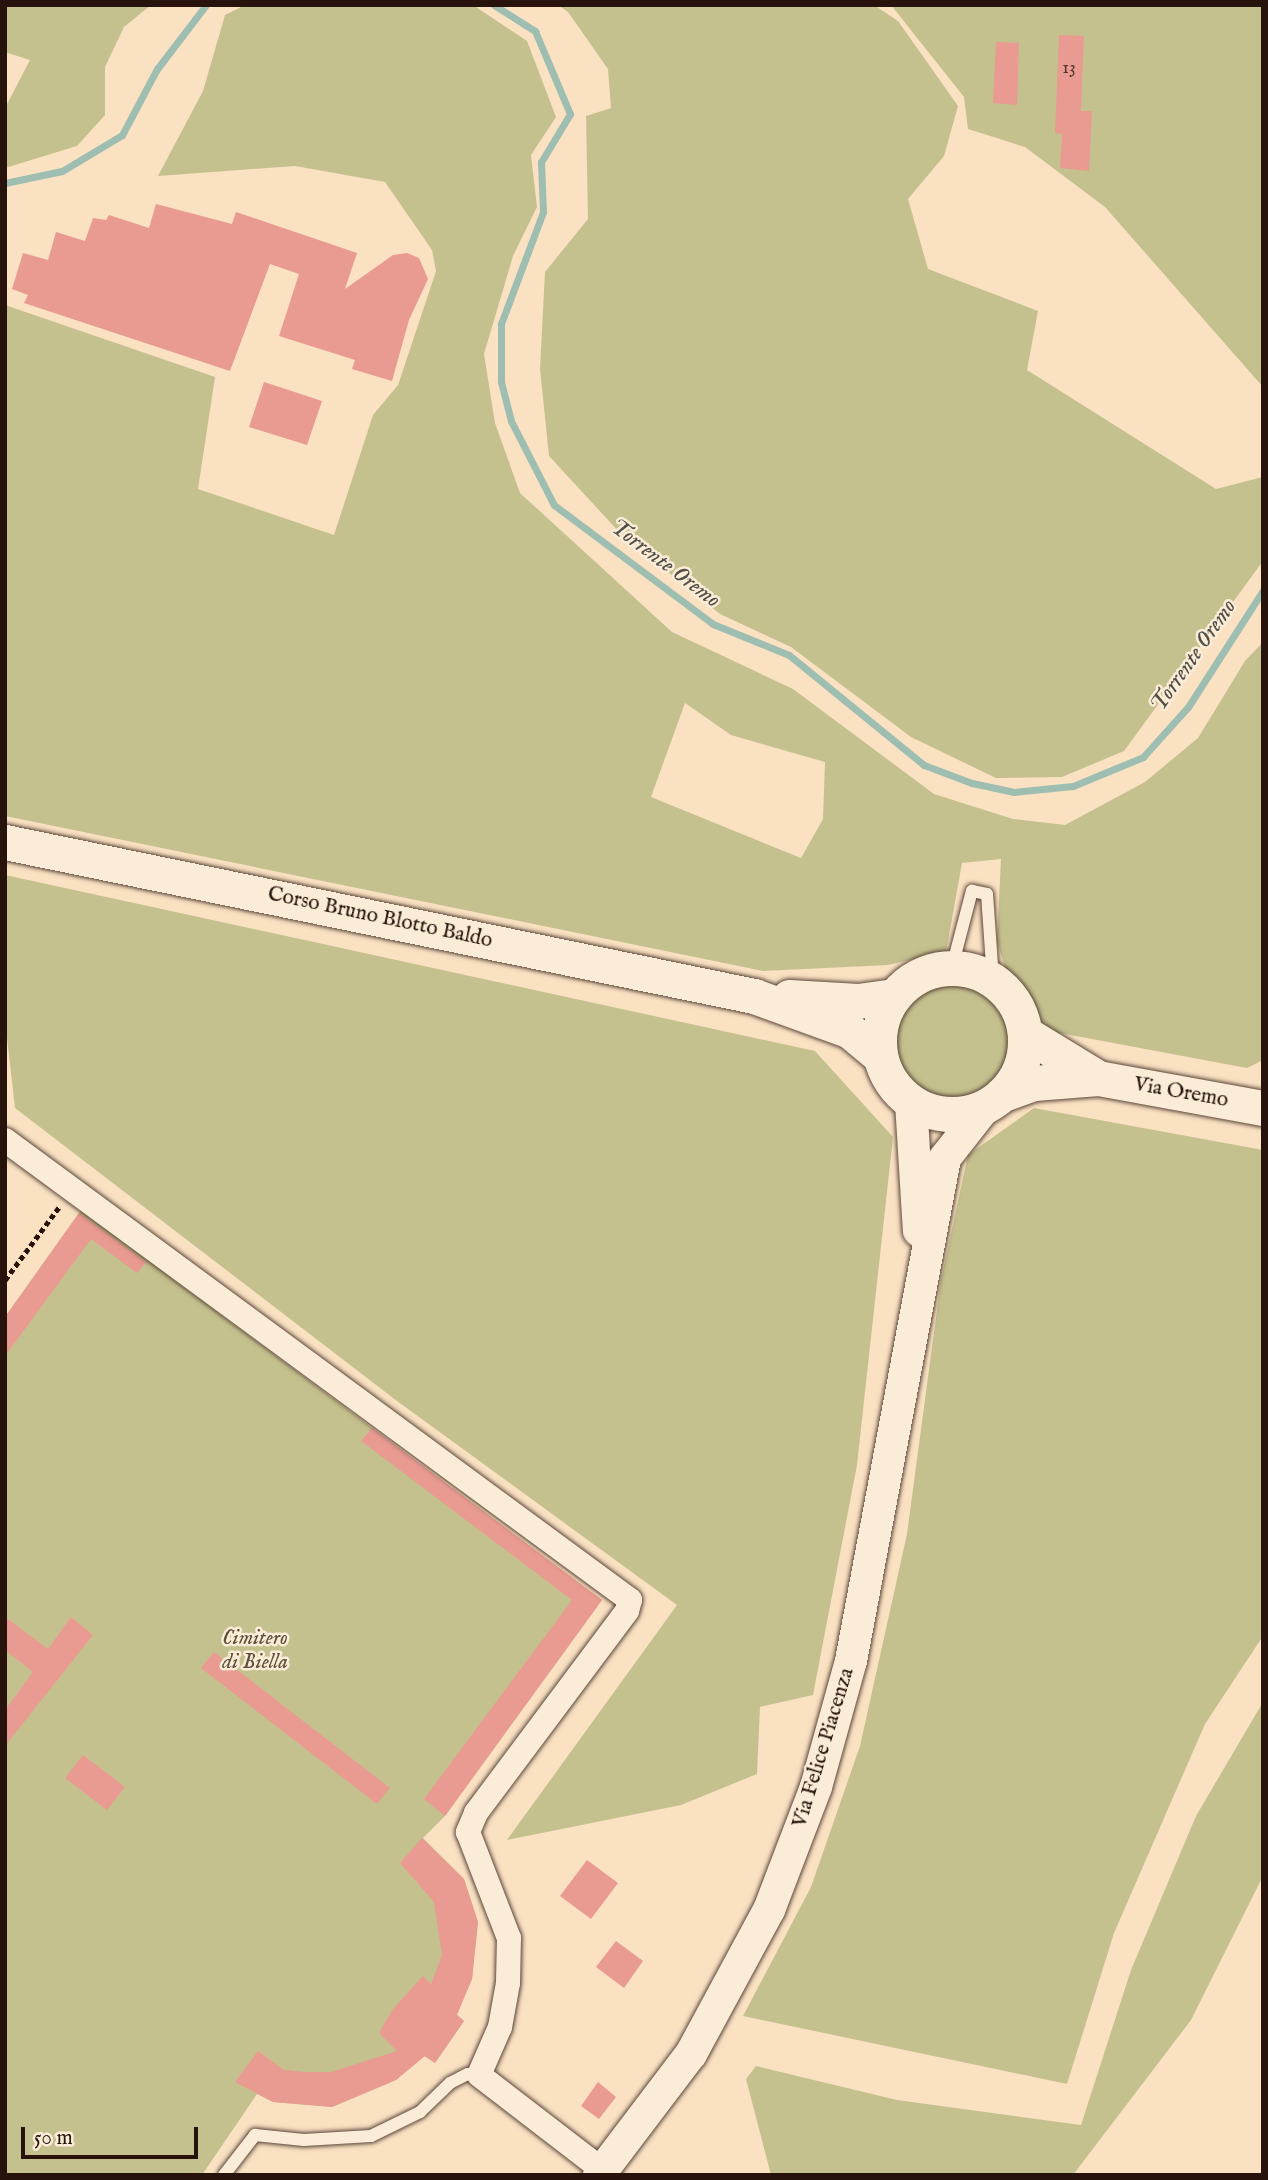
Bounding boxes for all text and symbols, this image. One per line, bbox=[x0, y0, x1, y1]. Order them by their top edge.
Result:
house number: 13 bbox=[1062, 58, 1076, 80]
water label: Torrente Oremo bbox=[604, 514, 726, 614]
water label: Torrente Oremo bbox=[1145, 594, 1243, 718]
street label: Corso Bruno Blotto Baldo bbox=[265, 882, 495, 954]
street label: Via Oremo bbox=[1132, 1072, 1230, 1114]
park label: Cimitero di Biella bbox=[222, 1626, 288, 1676]
street label: Via Felice Piacenza bbox=[788, 1665, 860, 1831]
scale bar bbox=[24, 2114, 201, 2158]
text: 50 m bbox=[34, 2125, 73, 2152]

